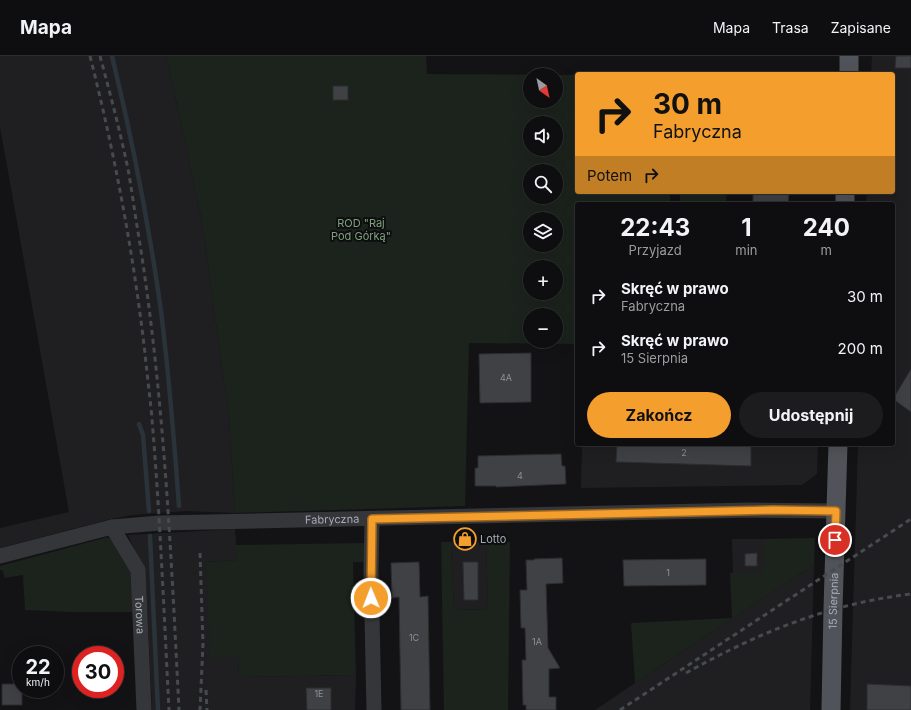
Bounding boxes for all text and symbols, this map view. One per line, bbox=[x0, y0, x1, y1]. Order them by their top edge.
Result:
text: Mapa bbox=[20, 16, 72, 39]
text: Mapa bbox=[713, 19, 750, 36]
text: Trasa bbox=[772, 19, 809, 36]
text: Zapisane bbox=[831, 19, 891, 36]
north arrow bbox=[523, 68, 563, 108]
map controls bbox=[523, 68, 563, 348]
text: 30 m bbox=[653, 87, 722, 121]
icon: right bbox=[587, 88, 639, 140]
button: sound bbox=[523, 116, 563, 156]
text: Fabryczna bbox=[653, 121, 742, 142]
button: search bbox=[523, 164, 563, 204]
icon: right bbox=[640, 164, 662, 186]
text: Potem bbox=[587, 166, 632, 185]
button: layers bbox=[523, 212, 563, 252]
text: 22:43 bbox=[620, 213, 690, 242]
text: 1 bbox=[741, 213, 752, 242]
text: 240 bbox=[803, 213, 850, 242]
park label: ROD "Raj Pod Górką" bbox=[331, 216, 391, 243]
text: Przyjazd bbox=[629, 242, 682, 258]
text: min bbox=[735, 242, 758, 258]
text: m bbox=[821, 242, 832, 258]
button: + bbox=[523, 260, 563, 300]
text: Skręć w prawo bbox=[621, 279, 729, 298]
icon: right bbox=[587, 285, 609, 307]
text: 30 m bbox=[847, 287, 883, 306]
text: Fabryczna bbox=[621, 298, 685, 314]
button: − bbox=[523, 308, 563, 348]
text: Skręć w prawo bbox=[621, 331, 729, 350]
icon: right bbox=[587, 337, 609, 359]
text: 200 m bbox=[838, 339, 883, 358]
text: 15 Sierpnia bbox=[621, 350, 688, 366]
house number: 4A bbox=[500, 372, 512, 383]
button: Zakończ bbox=[587, 392, 731, 438]
button: Udostępnij bbox=[739, 392, 883, 438]
house number: 2 bbox=[681, 447, 687, 458]
house number: 4 bbox=[517, 470, 523, 481]
street label: Fabryczna bbox=[305, 512, 359, 527]
pin bbox=[818, 523, 852, 557]
shop icon: Lotto bbox=[452, 526, 478, 552]
icon: arrive bbox=[824, 529, 846, 551]
place label: Lotto bbox=[480, 532, 507, 546]
house number: 1 bbox=[666, 567, 670, 578]
street label: 15 Sierpnia bbox=[826, 572, 841, 630]
position arrow bbox=[350, 577, 392, 619]
street label: Torowa bbox=[132, 595, 148, 634]
house number: 1C bbox=[409, 632, 420, 643]
house number: 1A bbox=[532, 636, 542, 647]
speed limit sign: 30 bbox=[72, 646, 124, 698]
text: 22 bbox=[25, 655, 51, 679]
text: km/h bbox=[26, 676, 50, 688]
house number: 1E bbox=[314, 688, 324, 699]

